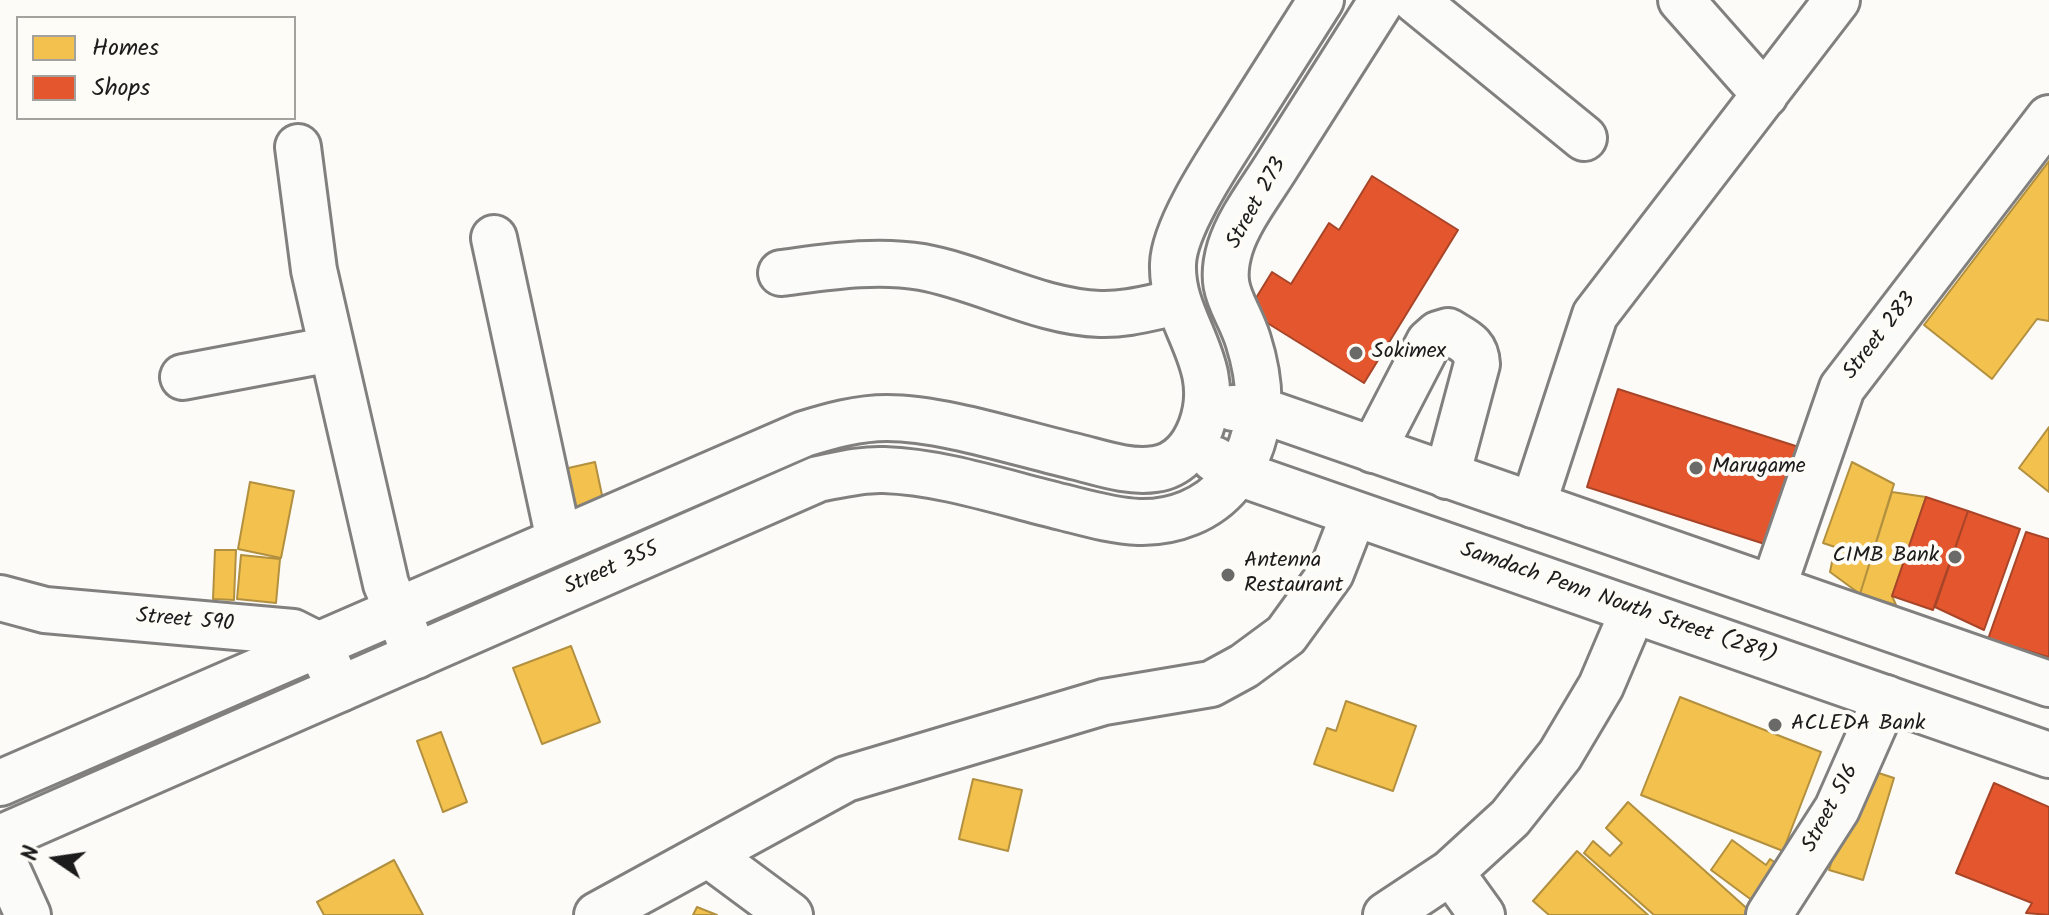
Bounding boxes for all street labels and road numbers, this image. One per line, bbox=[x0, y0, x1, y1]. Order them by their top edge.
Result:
street label: Street 273 bbox=[1222, 154, 1294, 254]
street label: Street 283 bbox=[1839, 288, 1923, 386]
street label: Street 355 bbox=[561, 537, 663, 603]
street label: Samdach Penn Nouth Street (289) bbox=[1456, 538, 1780, 672]
street label: Street 590 bbox=[135, 605, 235, 639]
street label: Street 516 bbox=[1798, 761, 1866, 857]

